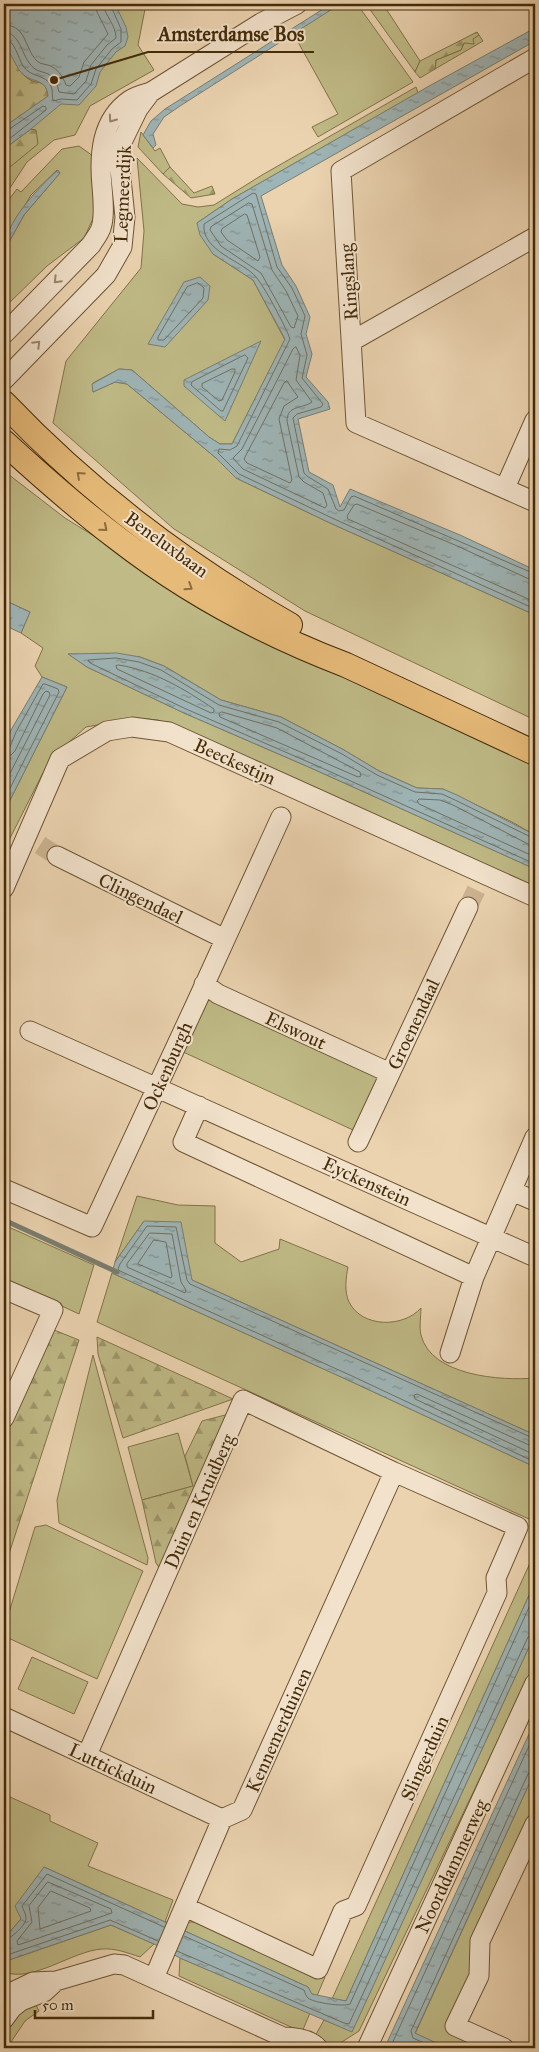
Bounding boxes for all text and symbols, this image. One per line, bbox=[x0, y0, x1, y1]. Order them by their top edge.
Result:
callout: Amsterdamse Bos bbox=[148, 17, 314, 52]
text: Amsterdamse Bos bbox=[156, 22, 305, 46]
one-way arrow bbox=[109, 113, 118, 123]
street label: Legmeerdijk bbox=[109, 145, 137, 243]
street label: Ringslang bbox=[334, 243, 364, 321]
one-way arrow bbox=[54, 274, 63, 283]
one-way arrow bbox=[31, 341, 40, 350]
one-way arrow bbox=[76, 471, 85, 480]
street label: Beneluxbaan bbox=[120, 506, 213, 582]
one-way arrow bbox=[98, 522, 107, 530]
one-way arrow bbox=[184, 581, 193, 591]
street label: Beeckestijn bbox=[190, 733, 279, 790]
street label: Clingendael bbox=[94, 868, 188, 930]
street label: Groenendaal bbox=[382, 974, 445, 1073]
street label: Elswout bbox=[262, 1006, 330, 1055]
street label: Ockenburgh bbox=[138, 1018, 198, 1115]
street label: Eyckenstein bbox=[319, 1152, 414, 1211]
street label: Duin en Kruidberg bbox=[159, 1430, 241, 1573]
street label: Kennemerduinen bbox=[241, 1664, 316, 1796]
street label: Slingerduin bbox=[396, 1712, 454, 1805]
street label: Luttickduin bbox=[65, 1738, 161, 1799]
street label: Noorddammerweg bbox=[410, 1795, 494, 1937]
scale bar bbox=[35, 1987, 152, 2019]
text: 50 m bbox=[42, 1996, 74, 2014]

